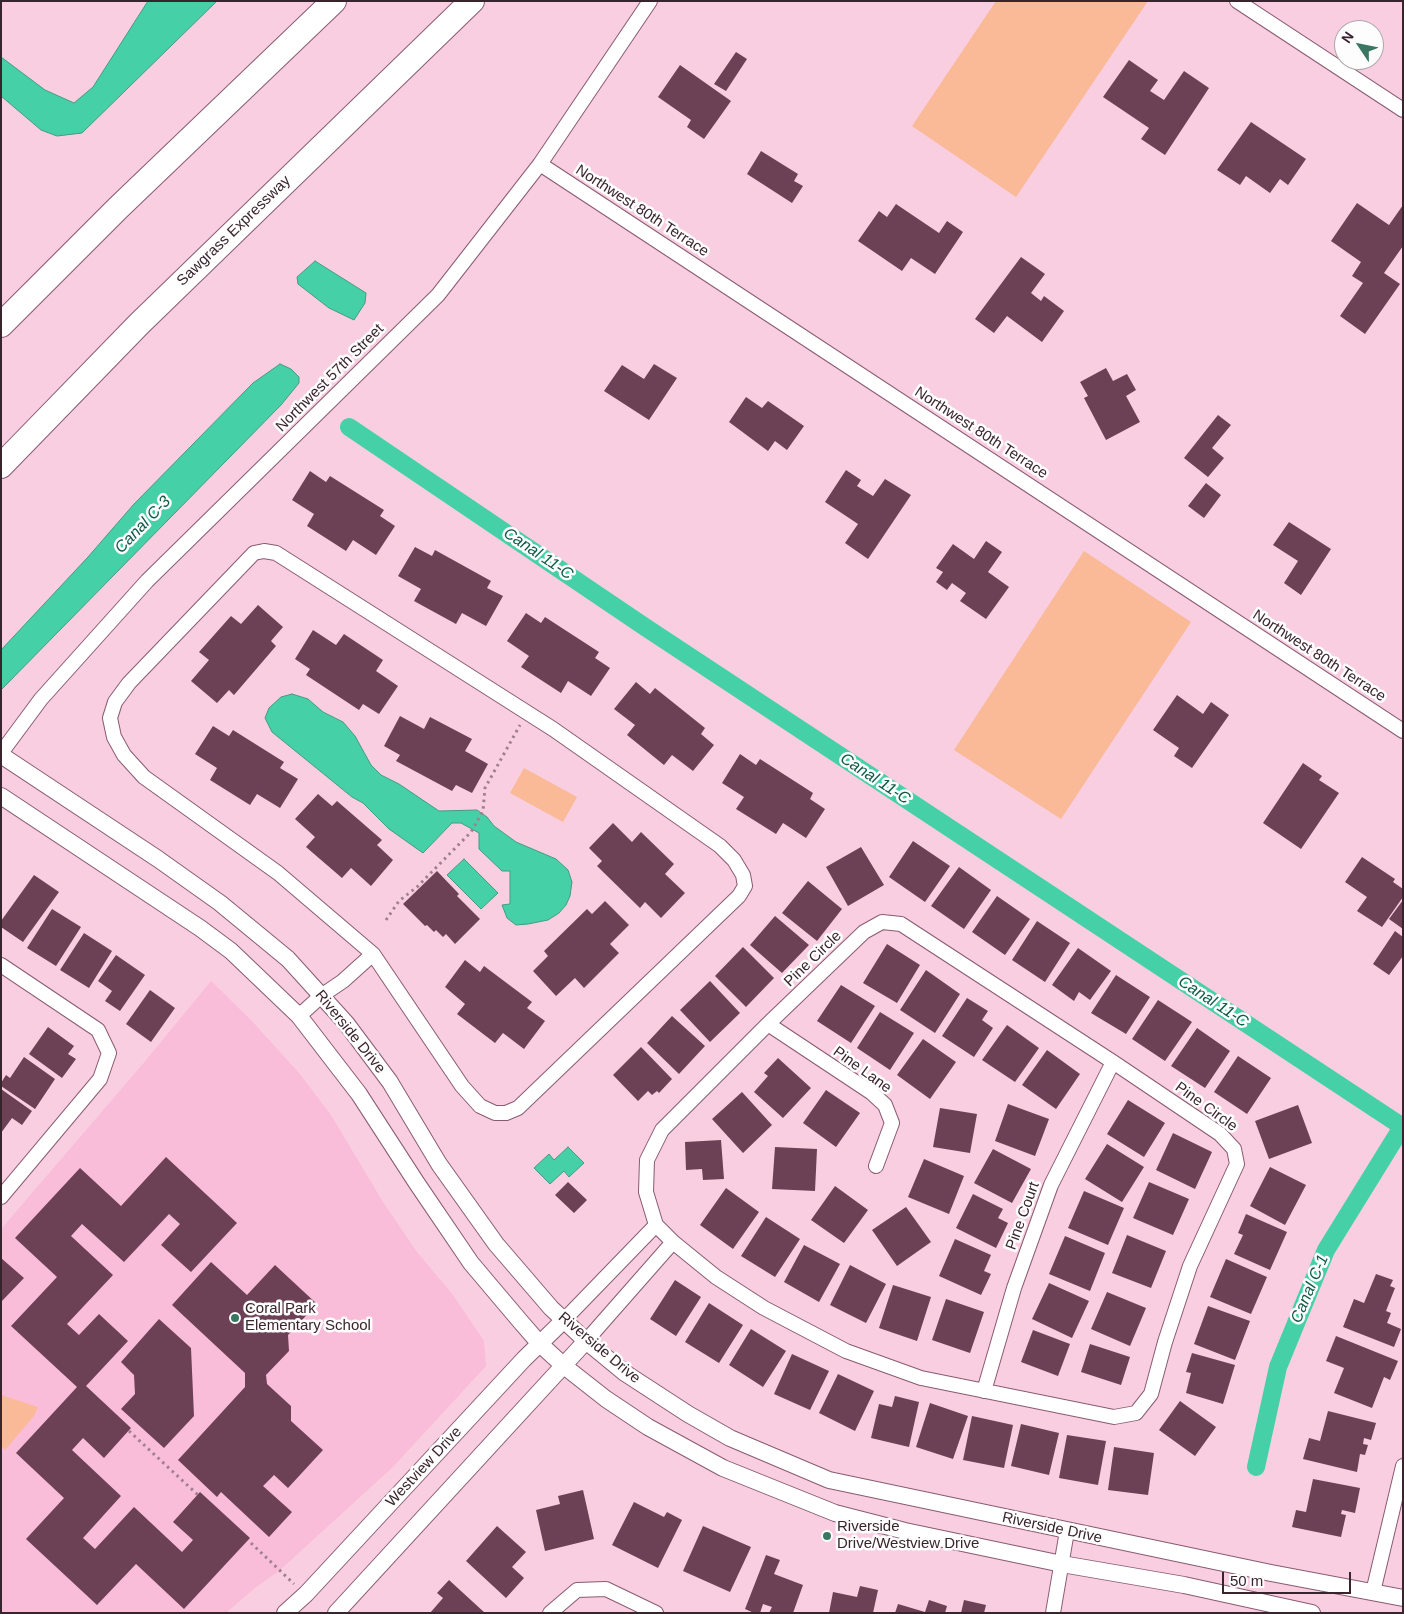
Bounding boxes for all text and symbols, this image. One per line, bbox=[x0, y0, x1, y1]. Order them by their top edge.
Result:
north arrow bbox=[1334, 20, 1384, 70]
text: N bbox=[1338, 29, 1357, 46]
street label: Northwest 80th Terrace bbox=[572, 161, 712, 261]
street label: Sawgrass Expressway bbox=[173, 172, 295, 290]
street label: Northwest 57th Street bbox=[272, 320, 388, 436]
street label: Northwest 80th Terrace bbox=[911, 383, 1051, 483]
water label: Canal C-3 bbox=[111, 492, 175, 558]
water label: Canal 11-C bbox=[500, 524, 576, 584]
street label: Northwest 80th Terrace bbox=[1249, 606, 1389, 706]
water label: Canal 11-C bbox=[836, 749, 914, 809]
street label: Pine Circle bbox=[781, 927, 845, 991]
water label: Canal 11-C bbox=[1174, 972, 1252, 1032]
street label: Riverside Drive bbox=[311, 987, 389, 1077]
street label: Pine Lane bbox=[829, 1043, 895, 1097]
street label: Pine Circle bbox=[1171, 1078, 1241, 1136]
street label: Pine Court bbox=[1002, 1180, 1044, 1252]
water label: Canal C-1 bbox=[1287, 1252, 1333, 1326]
place label: Coral Park Elementary School bbox=[245, 1300, 371, 1335]
street label: Riverside Drive bbox=[554, 1308, 644, 1388]
marker: Coral Park Elementary School bbox=[229, 1312, 241, 1324]
street label: Westview Drive bbox=[382, 1423, 466, 1511]
street label: Riverside Drive bbox=[1000, 1509, 1104, 1547]
place label: Riverside Drive/Westview Drive bbox=[837, 1518, 979, 1553]
marker: Riverside Drive/Westview Drive bbox=[821, 1530, 833, 1542]
scale bar bbox=[1224, 1562, 1353, 1594]
text: 50 m bbox=[1230, 1572, 1263, 1589]

